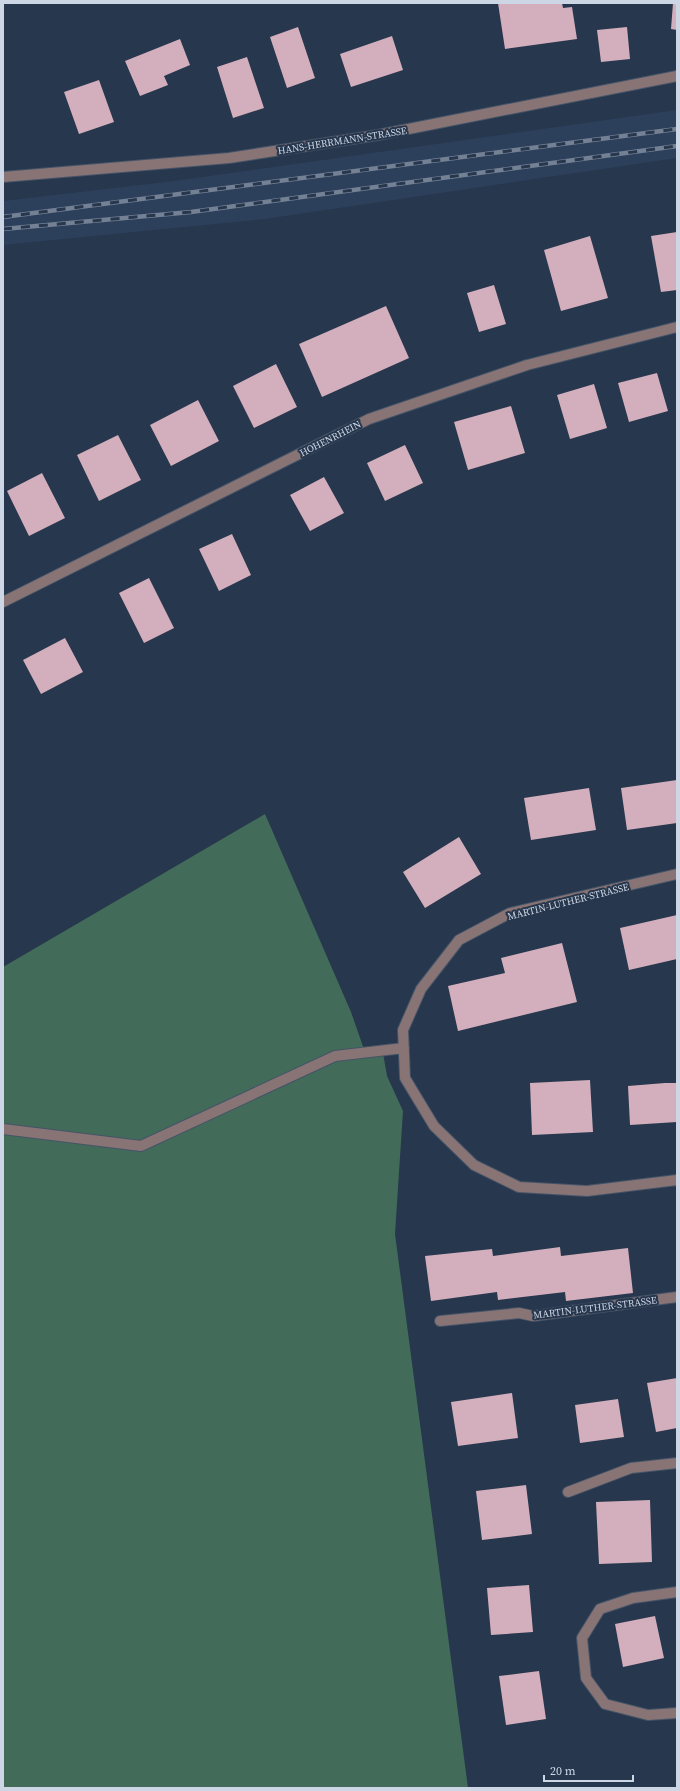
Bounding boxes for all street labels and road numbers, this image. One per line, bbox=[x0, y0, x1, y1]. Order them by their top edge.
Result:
street label: HANS-HERRMANN-STRASSE bbox=[277, 124, 408, 157]
street label: HOHENRHEIN bbox=[297, 417, 363, 459]
street label: MARTIN-LUTHER-STRASSE bbox=[506, 880, 630, 923]
street label: MARTIN-LUTHER-STRASSE bbox=[532, 1293, 658, 1322]

